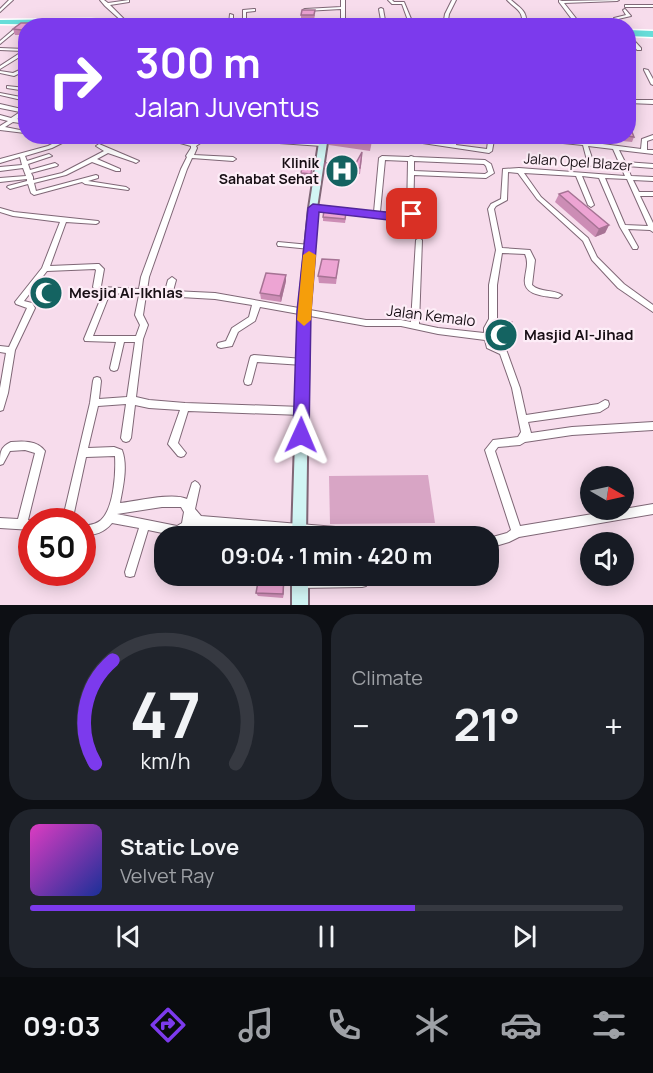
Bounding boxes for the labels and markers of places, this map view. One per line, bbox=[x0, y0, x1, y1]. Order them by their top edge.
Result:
place label: Klinik Sahabat Sehat bbox=[219, 153, 319, 188]
hospital icon: Klinik Sahabat Sehat bbox=[324, 153, 360, 189]
pin bbox=[386, 188, 437, 239]
mosque icon: Mesjid Al-Ikhlas bbox=[28, 275, 64, 311]
place label: Mesjid Al-Ikhlas bbox=[69, 282, 183, 303]
mosque icon: Masjid Al-Jihad bbox=[483, 317, 519, 353]
place label: Masjid Al-Jihad bbox=[524, 324, 633, 345]

